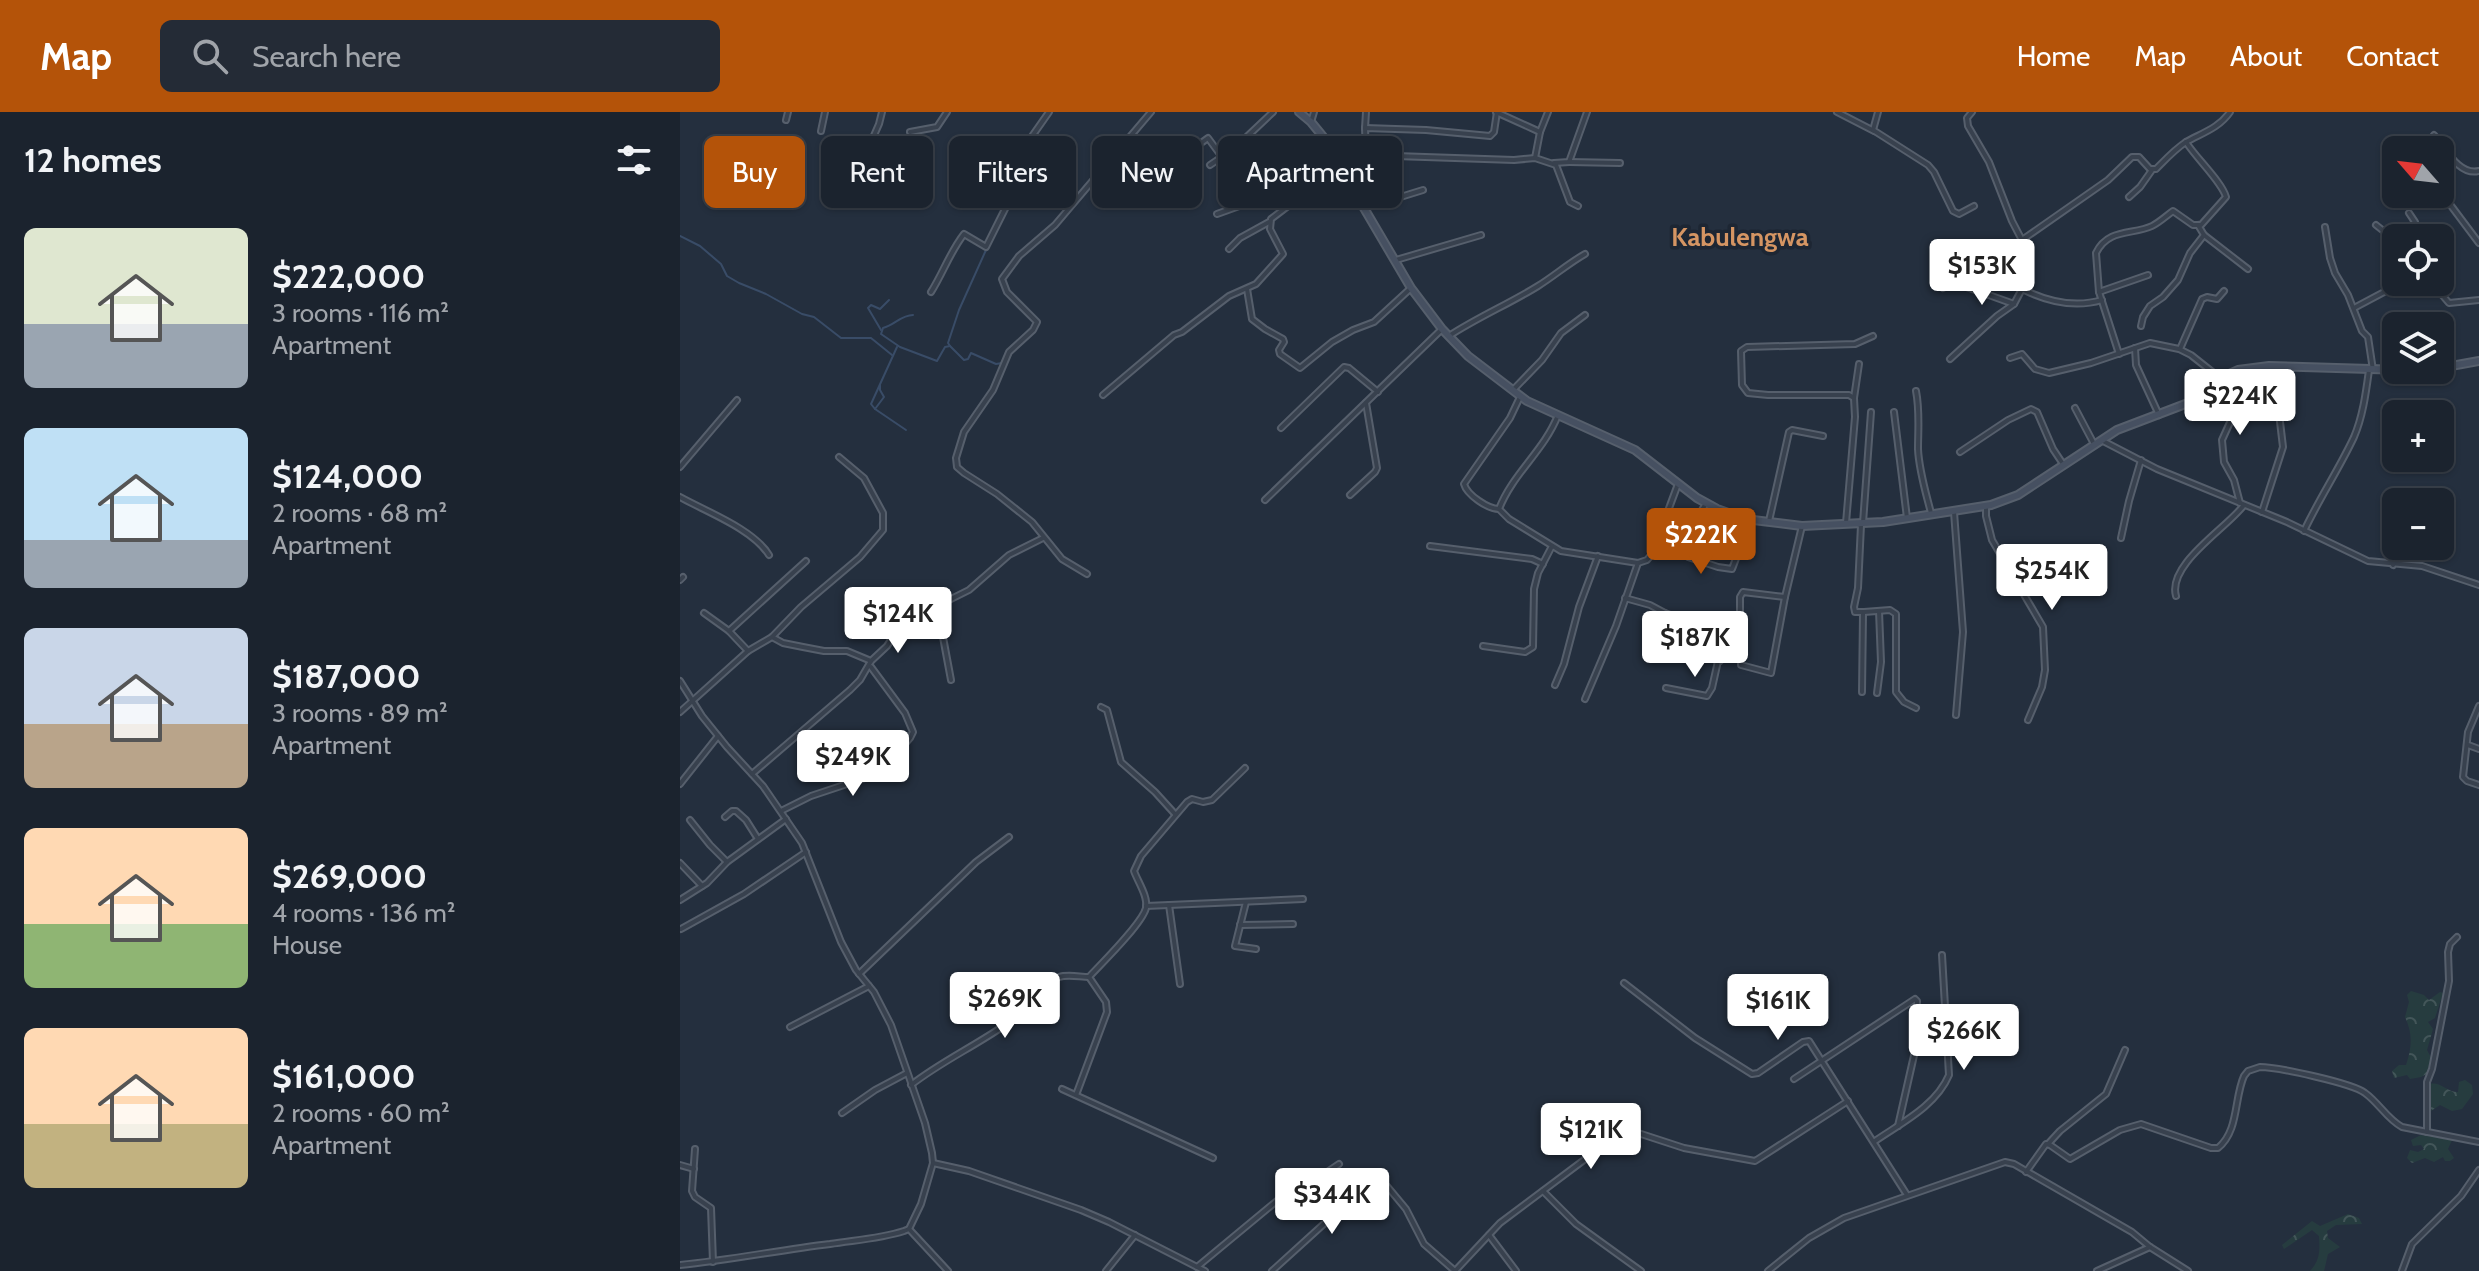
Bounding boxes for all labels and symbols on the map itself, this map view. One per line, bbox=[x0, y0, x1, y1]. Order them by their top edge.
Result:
north arrow bbox=[2382, 136, 2454, 208]
district label: Kabulengwa bbox=[1671, 221, 1809, 253]
pin: $153K bbox=[1926, 239, 2038, 307]
pin: $224K bbox=[2184, 369, 2296, 437]
pin: $222K bbox=[1645, 508, 1757, 576]
pin: $254K bbox=[1996, 544, 2108, 612]
pin: $124K bbox=[842, 587, 954, 655]
pin: $187K bbox=[1639, 611, 1751, 679]
pin: $249K bbox=[797, 730, 909, 798]
pin: $269K bbox=[949, 972, 1061, 1040]
pin: $161K bbox=[1722, 974, 1834, 1042]
pin: $266K bbox=[1908, 1004, 2020, 1072]
pin: $121K bbox=[1535, 1103, 1647, 1171]
pin: $344K bbox=[1276, 1168, 1388, 1236]

